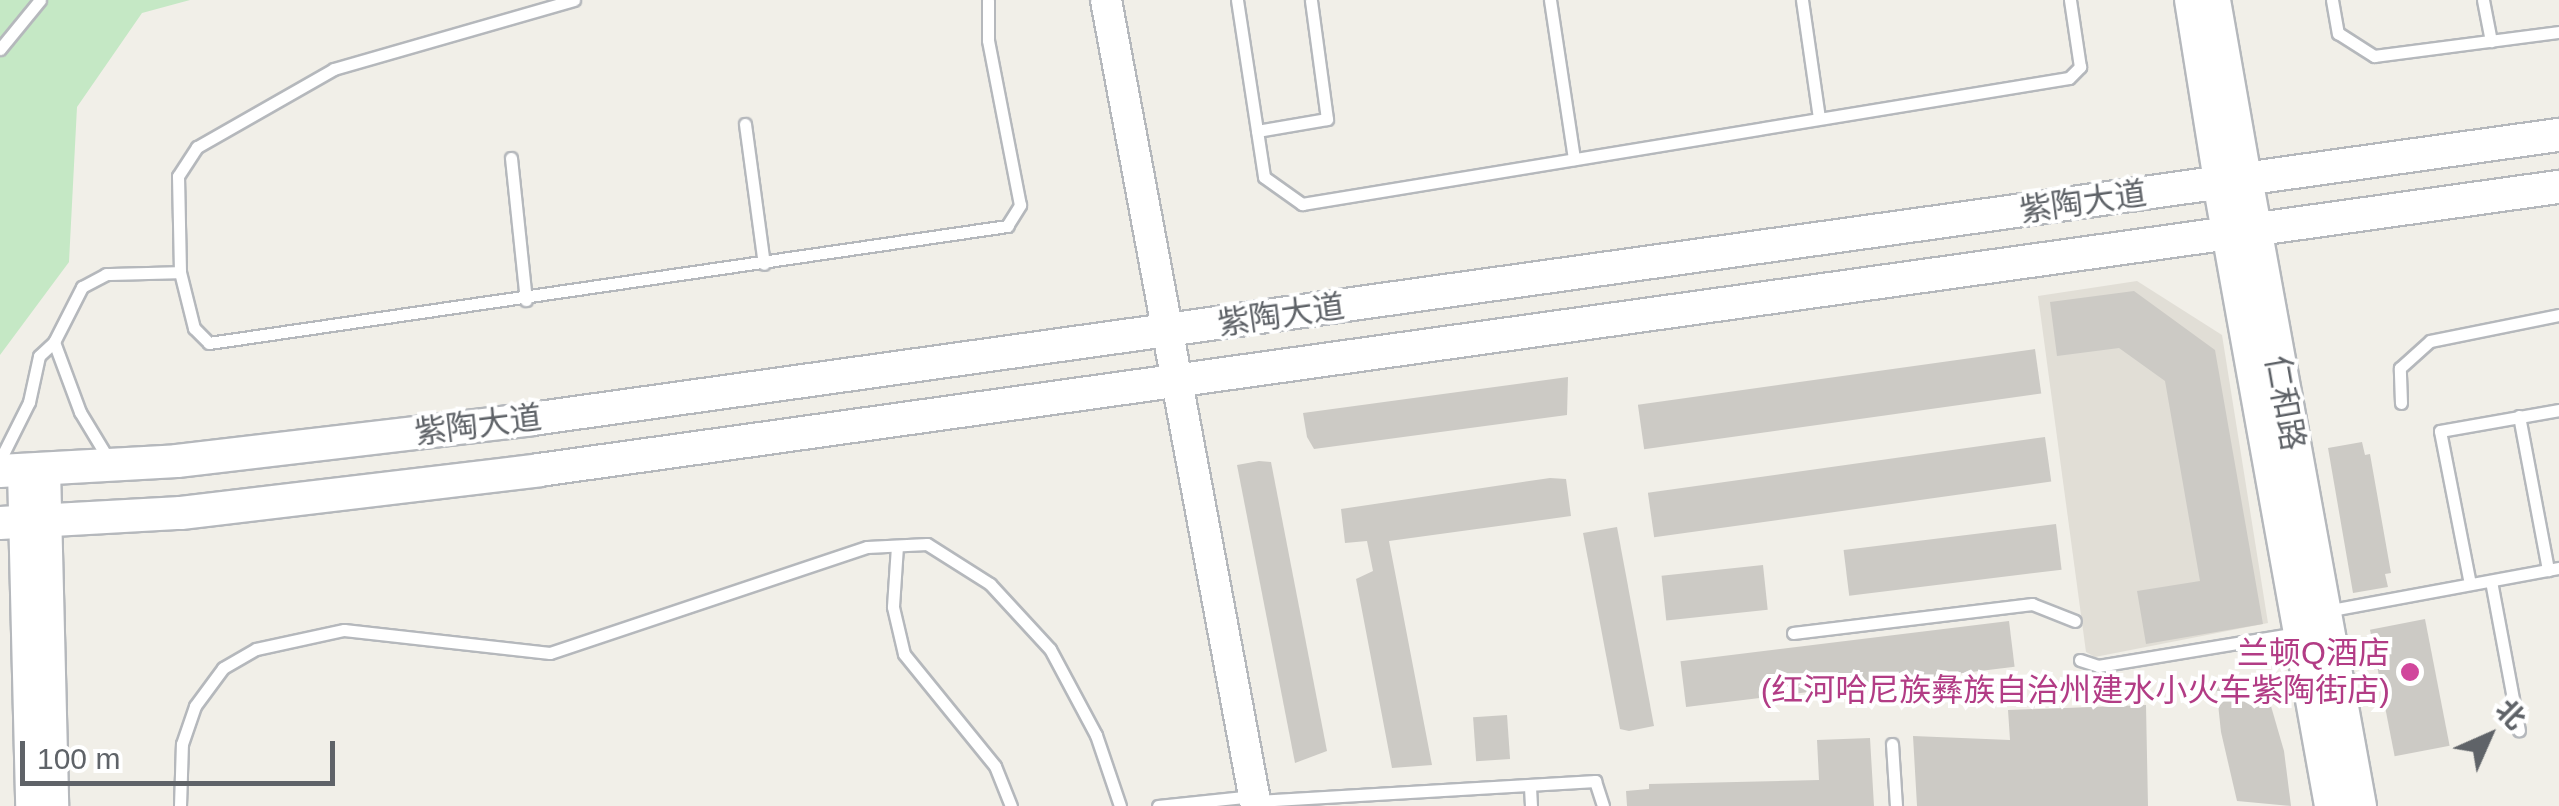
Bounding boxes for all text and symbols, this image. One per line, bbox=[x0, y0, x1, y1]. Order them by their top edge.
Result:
street label: 紫陶大道 bbox=[2017, 174, 2149, 230]
street label: 紫陶大道 bbox=[1215, 287, 1347, 343]
street label: 仁和路 bbox=[2258, 352, 2312, 454]
street label: 紫陶大道 bbox=[412, 398, 544, 452]
place label: 兰顿Q酒店 (红河哈尼族彝族自治州建水小火车紫陶街店) bbox=[1761, 635, 2390, 710]
marker: 兰顿Q酒店 (红河哈尼族彝族自治州建水小火车紫陶街店) bbox=[2399, 661, 2421, 683]
north arrow bbox=[2439, 686, 2539, 786]
text: 北 bbox=[2490, 694, 2531, 735]
scale bar bbox=[25, 721, 340, 783]
text: 100 m bbox=[37, 742, 120, 775]

